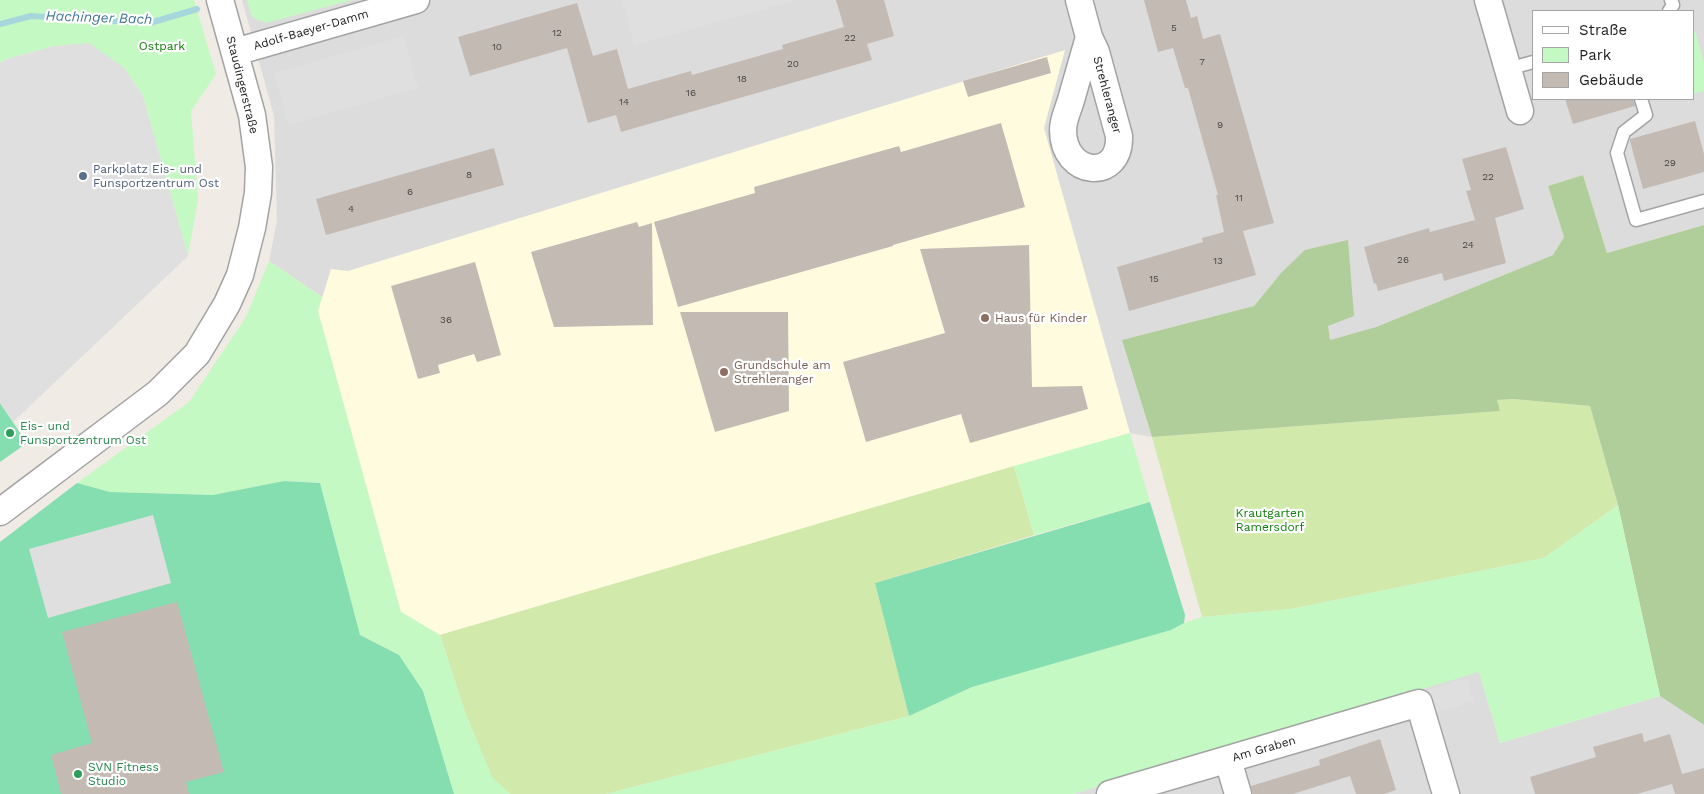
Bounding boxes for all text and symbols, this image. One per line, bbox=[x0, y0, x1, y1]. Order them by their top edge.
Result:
street label: Adolf-Baeyer-Damm bbox=[252, 7, 370, 53]
water label: Hachinger Bach bbox=[45, 8, 153, 28]
legend bbox=[1532, 10, 1694, 100]
text: Straße bbox=[1579, 21, 1627, 39]
house number: 5 bbox=[1171, 22, 1177, 34]
house number: 12 bbox=[552, 27, 562, 39]
house number: 22 bbox=[844, 32, 856, 44]
street label: Staudingerstraße bbox=[223, 35, 261, 135]
park label: Ostpark bbox=[139, 39, 185, 53]
house number: 10 bbox=[492, 41, 502, 53]
text: Park bbox=[1579, 46, 1611, 64]
street label: Strehleranger bbox=[1090, 55, 1124, 135]
house number: 7 bbox=[1199, 56, 1205, 68]
house number: 20 bbox=[787, 58, 799, 70]
text: Gebäude bbox=[1579, 71, 1644, 89]
house number: 18 bbox=[737, 73, 747, 85]
house number: 16 bbox=[686, 87, 696, 99]
house number: 14 bbox=[619, 96, 629, 108]
house number: 9 bbox=[1217, 119, 1223, 131]
house number: 29 bbox=[1664, 157, 1676, 169]
place label: Parkplatz Eis- und Funsportzentrum Ost bbox=[93, 162, 219, 190]
house number: 8 bbox=[466, 169, 472, 181]
marker: Parkplatz Eis- und Funsportzentrum Ost bbox=[77, 170, 89, 182]
house number: 22 bbox=[1482, 171, 1494, 183]
house number: 6 bbox=[407, 186, 413, 198]
house number: 11 bbox=[1235, 192, 1243, 204]
house number: 4 bbox=[348, 203, 354, 215]
house number: 24 bbox=[1462, 239, 1474, 251]
house number: 26 bbox=[1397, 254, 1409, 266]
house number: 13 bbox=[1213, 255, 1223, 267]
house number: 15 bbox=[1149, 273, 1159, 285]
place label: Haus für Kinder bbox=[995, 311, 1087, 325]
marker: Haus für Kinder bbox=[979, 312, 991, 324]
house number: 36 bbox=[440, 314, 452, 326]
place label: Grundschule am Strehleranger bbox=[734, 358, 831, 386]
marker: Grundschule am Strehleranger bbox=[718, 366, 730, 378]
place label: Eis- und Funsportzentrum Ost bbox=[20, 419, 146, 447]
marker: Eis- und Funsportzentrum Ost bbox=[4, 427, 16, 439]
park label: Krautgarten Ramersdorf bbox=[1236, 506, 1304, 534]
street label: Am Graben bbox=[1231, 733, 1297, 765]
place label: SVN Fitness Studio bbox=[88, 760, 159, 788]
marker: SVN Fitness Studio bbox=[72, 768, 84, 780]

